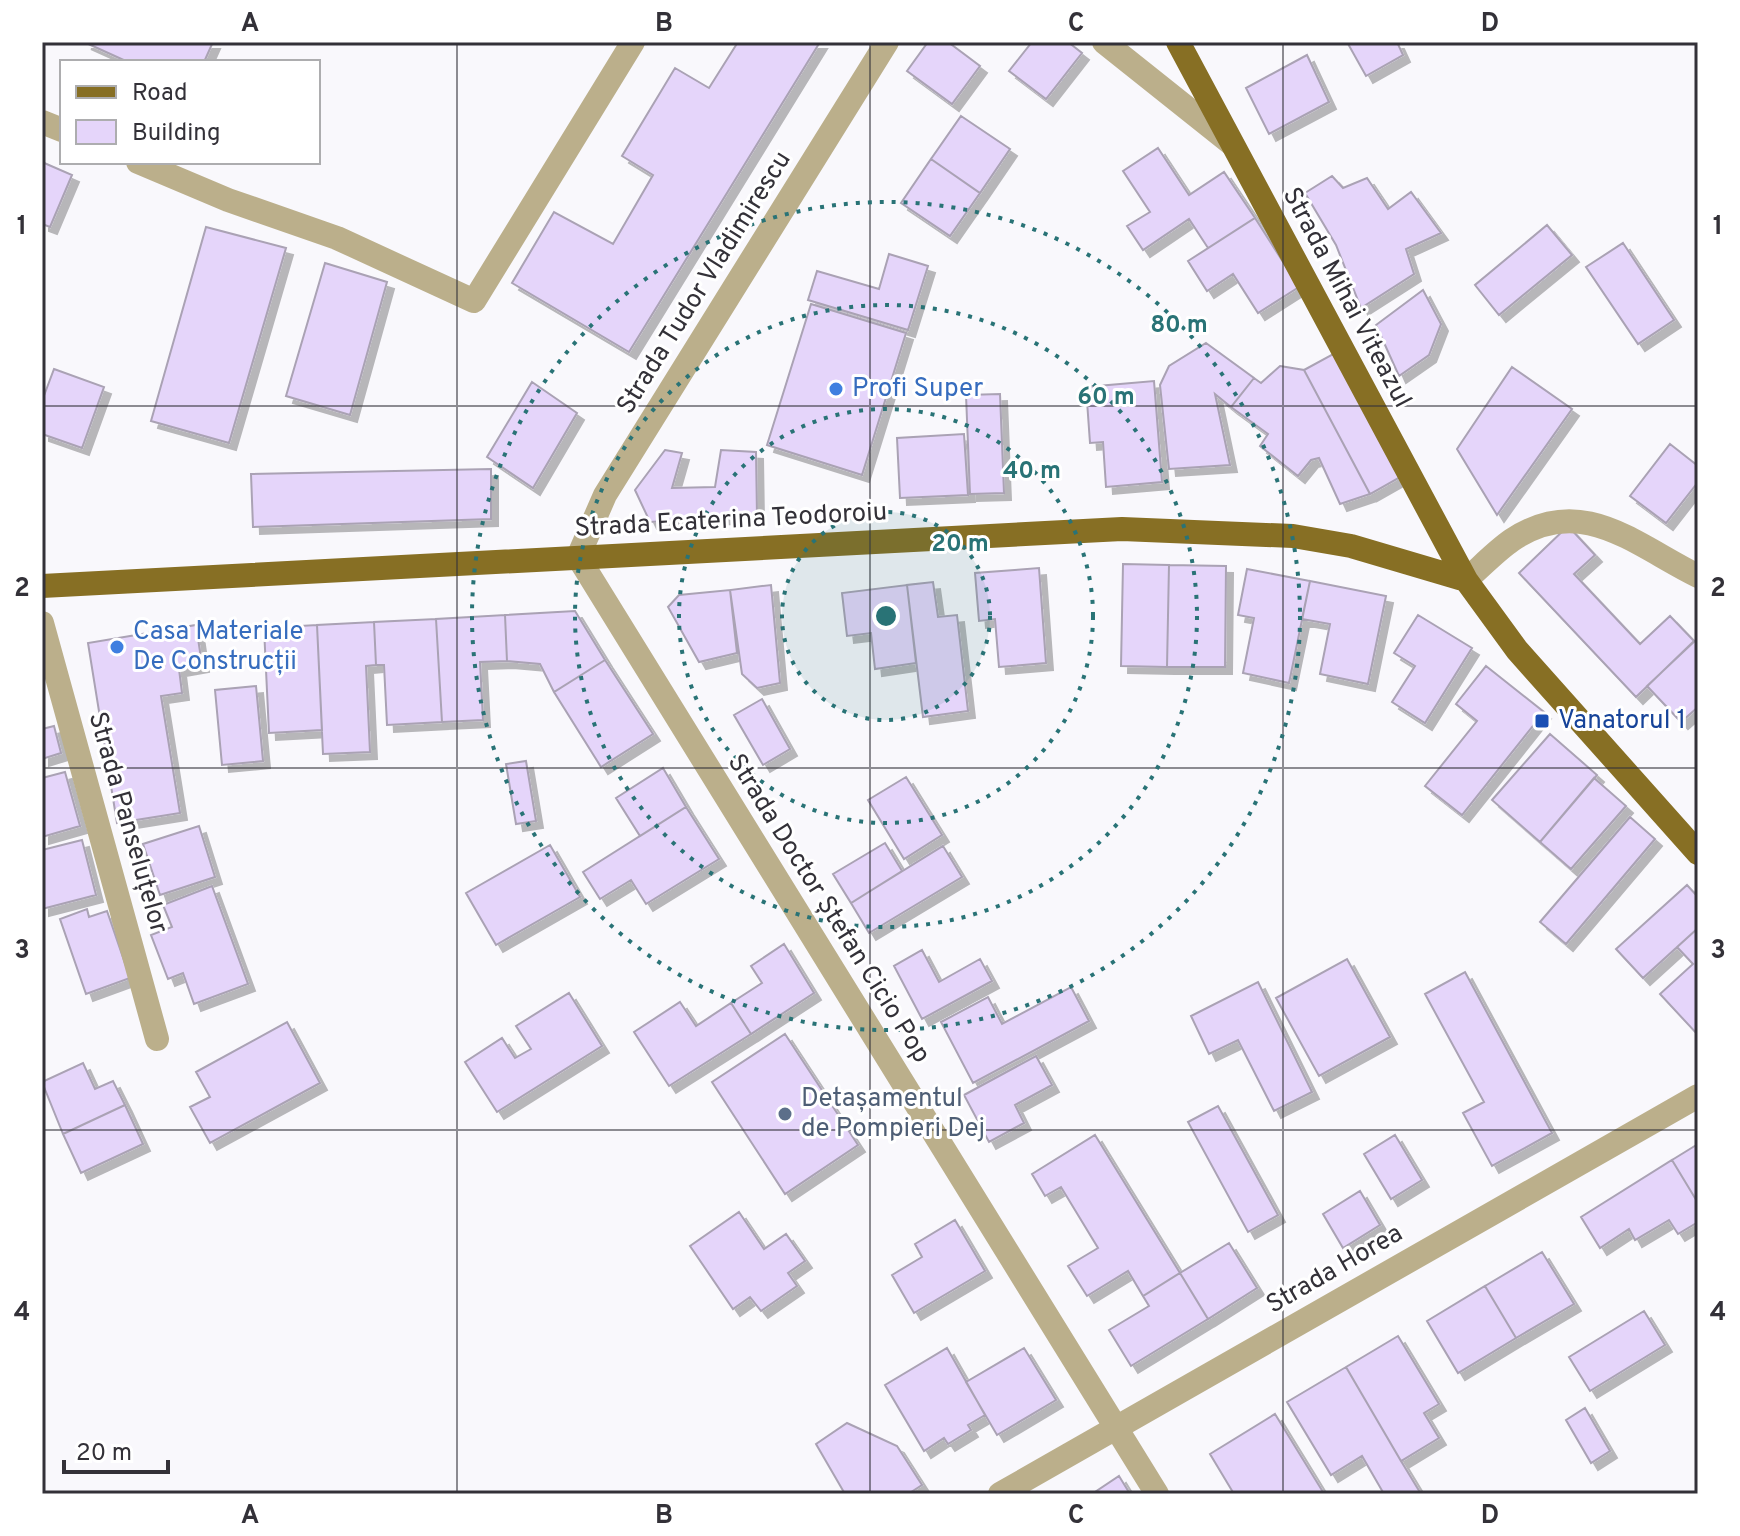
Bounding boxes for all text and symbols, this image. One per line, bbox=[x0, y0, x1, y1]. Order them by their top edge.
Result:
text: A bbox=[241, 8, 259, 41]
text: B bbox=[655, 8, 673, 41]
text: C bbox=[1068, 8, 1084, 41]
text: D bbox=[1481, 8, 1499, 41]
legend bbox=[60, 60, 320, 164]
text: Road bbox=[132, 79, 188, 109]
text: Building bbox=[132, 119, 221, 149]
street label: Strada Tudor Vladimirescu bbox=[610, 145, 800, 421]
street label: Strada Mihai Viteazul bbox=[1274, 182, 1418, 414]
text: 1 bbox=[17, 211, 27, 244]
text: 1 bbox=[1713, 211, 1723, 244]
text: 80 m bbox=[1150, 311, 1208, 341]
place label: Profi Super bbox=[852, 373, 983, 406]
marker: Profi Super bbox=[827, 380, 845, 398]
text: 60 m bbox=[1077, 383, 1135, 413]
text: 40 m bbox=[1003, 457, 1061, 487]
street label: Strada Ecaterina Teodoroiu bbox=[574, 496, 888, 546]
text: 20 m bbox=[931, 530, 989, 560]
text: 2 bbox=[14, 573, 30, 606]
text: 2 bbox=[1710, 573, 1726, 606]
centre of rings bbox=[872, 602, 900, 630]
place label: Casa Materiale De Construcții bbox=[133, 616, 304, 679]
marker: Casa Materiale De Construcții bbox=[108, 638, 126, 656]
place label: Vanatorul 1 bbox=[1558, 705, 1686, 738]
street label: Strada Panseluțelor bbox=[80, 708, 174, 938]
marker: Vanatorul 1 bbox=[1533, 712, 1551, 730]
street label: Strada Doctor Ștefan Cicio Pop bbox=[719, 748, 937, 1070]
text: 3 bbox=[14, 935, 30, 968]
text: 3 bbox=[1710, 935, 1726, 968]
place label: Detașamentul de Pompieri Dej bbox=[801, 1083, 985, 1146]
marker: Detașamentul de Pompieri Dej bbox=[776, 1105, 794, 1123]
street label: Strada Horea bbox=[1261, 1218, 1409, 1322]
text: 4 bbox=[14, 1297, 30, 1330]
text: 4 bbox=[1710, 1297, 1726, 1330]
scale bar bbox=[64, 1424, 168, 1474]
text: 20 m bbox=[76, 1439, 132, 1469]
text: A bbox=[241, 1500, 259, 1533]
text: B bbox=[655, 1500, 673, 1533]
text: C bbox=[1068, 1500, 1084, 1533]
text: D bbox=[1481, 1500, 1499, 1533]

